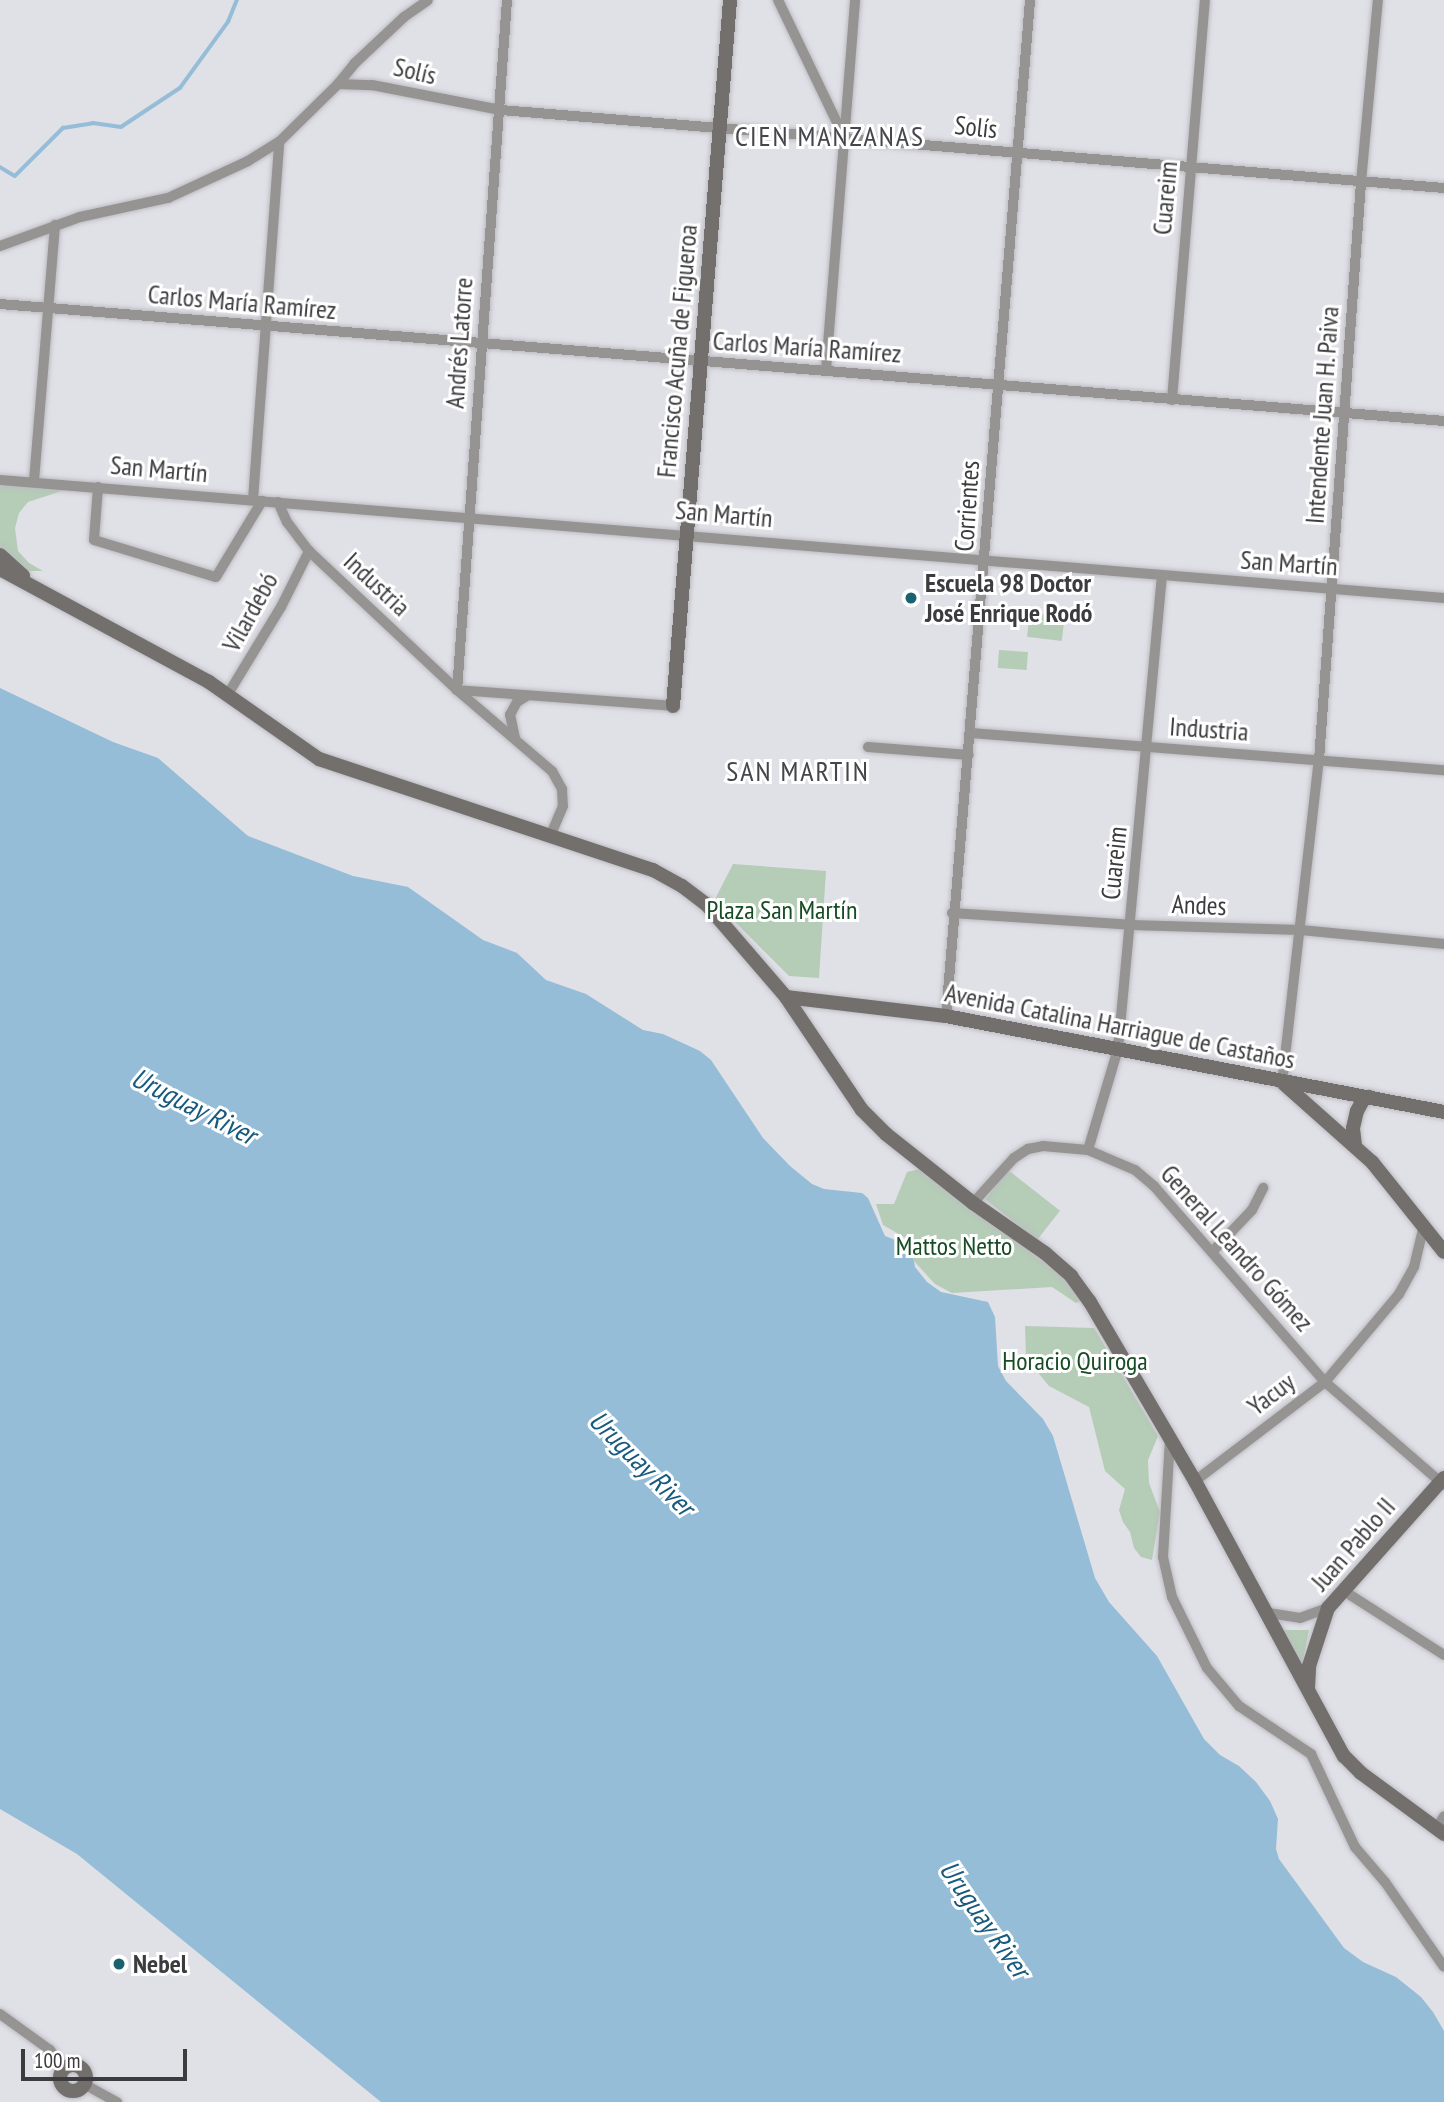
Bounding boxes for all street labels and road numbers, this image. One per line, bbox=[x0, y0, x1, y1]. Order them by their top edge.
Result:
street label: Solís bbox=[391, 51, 439, 91]
street label: Solís bbox=[953, 109, 999, 145]
street label: Cuareim bbox=[1146, 160, 1184, 236]
street label: Francisco Acuña de Figueroa bbox=[650, 223, 704, 479]
street label: Andrés Latorre bbox=[439, 277, 479, 409]
street label: Carlos María Ramírez bbox=[147, 278, 337, 326]
street label: Intendente Juan H. Paiva bbox=[1299, 304, 1345, 526]
street label: Carlos María Ramírez bbox=[712, 325, 902, 369]
street label: San Martín bbox=[109, 449, 209, 489]
street label: Corrientes bbox=[948, 460, 986, 552]
street label: San Martín bbox=[674, 494, 774, 534]
street label: San Martín bbox=[1239, 544, 1339, 582]
street label: Industria bbox=[337, 546, 417, 622]
street label: Vilardebó bbox=[216, 567, 284, 657]
street label: Industria bbox=[1168, 711, 1250, 747]
street label: Cuareim bbox=[1095, 825, 1133, 901]
street label: Andes bbox=[1171, 888, 1227, 922]
street label: Avenida Catalina Harriague de Castaños bbox=[942, 977, 1298, 1075]
street label: General Leandro Gómez bbox=[1154, 1158, 1320, 1338]
street label: Yacuy bbox=[1241, 1366, 1301, 1422]
street label: Juan Pablo II bbox=[1304, 1491, 1402, 1597]

